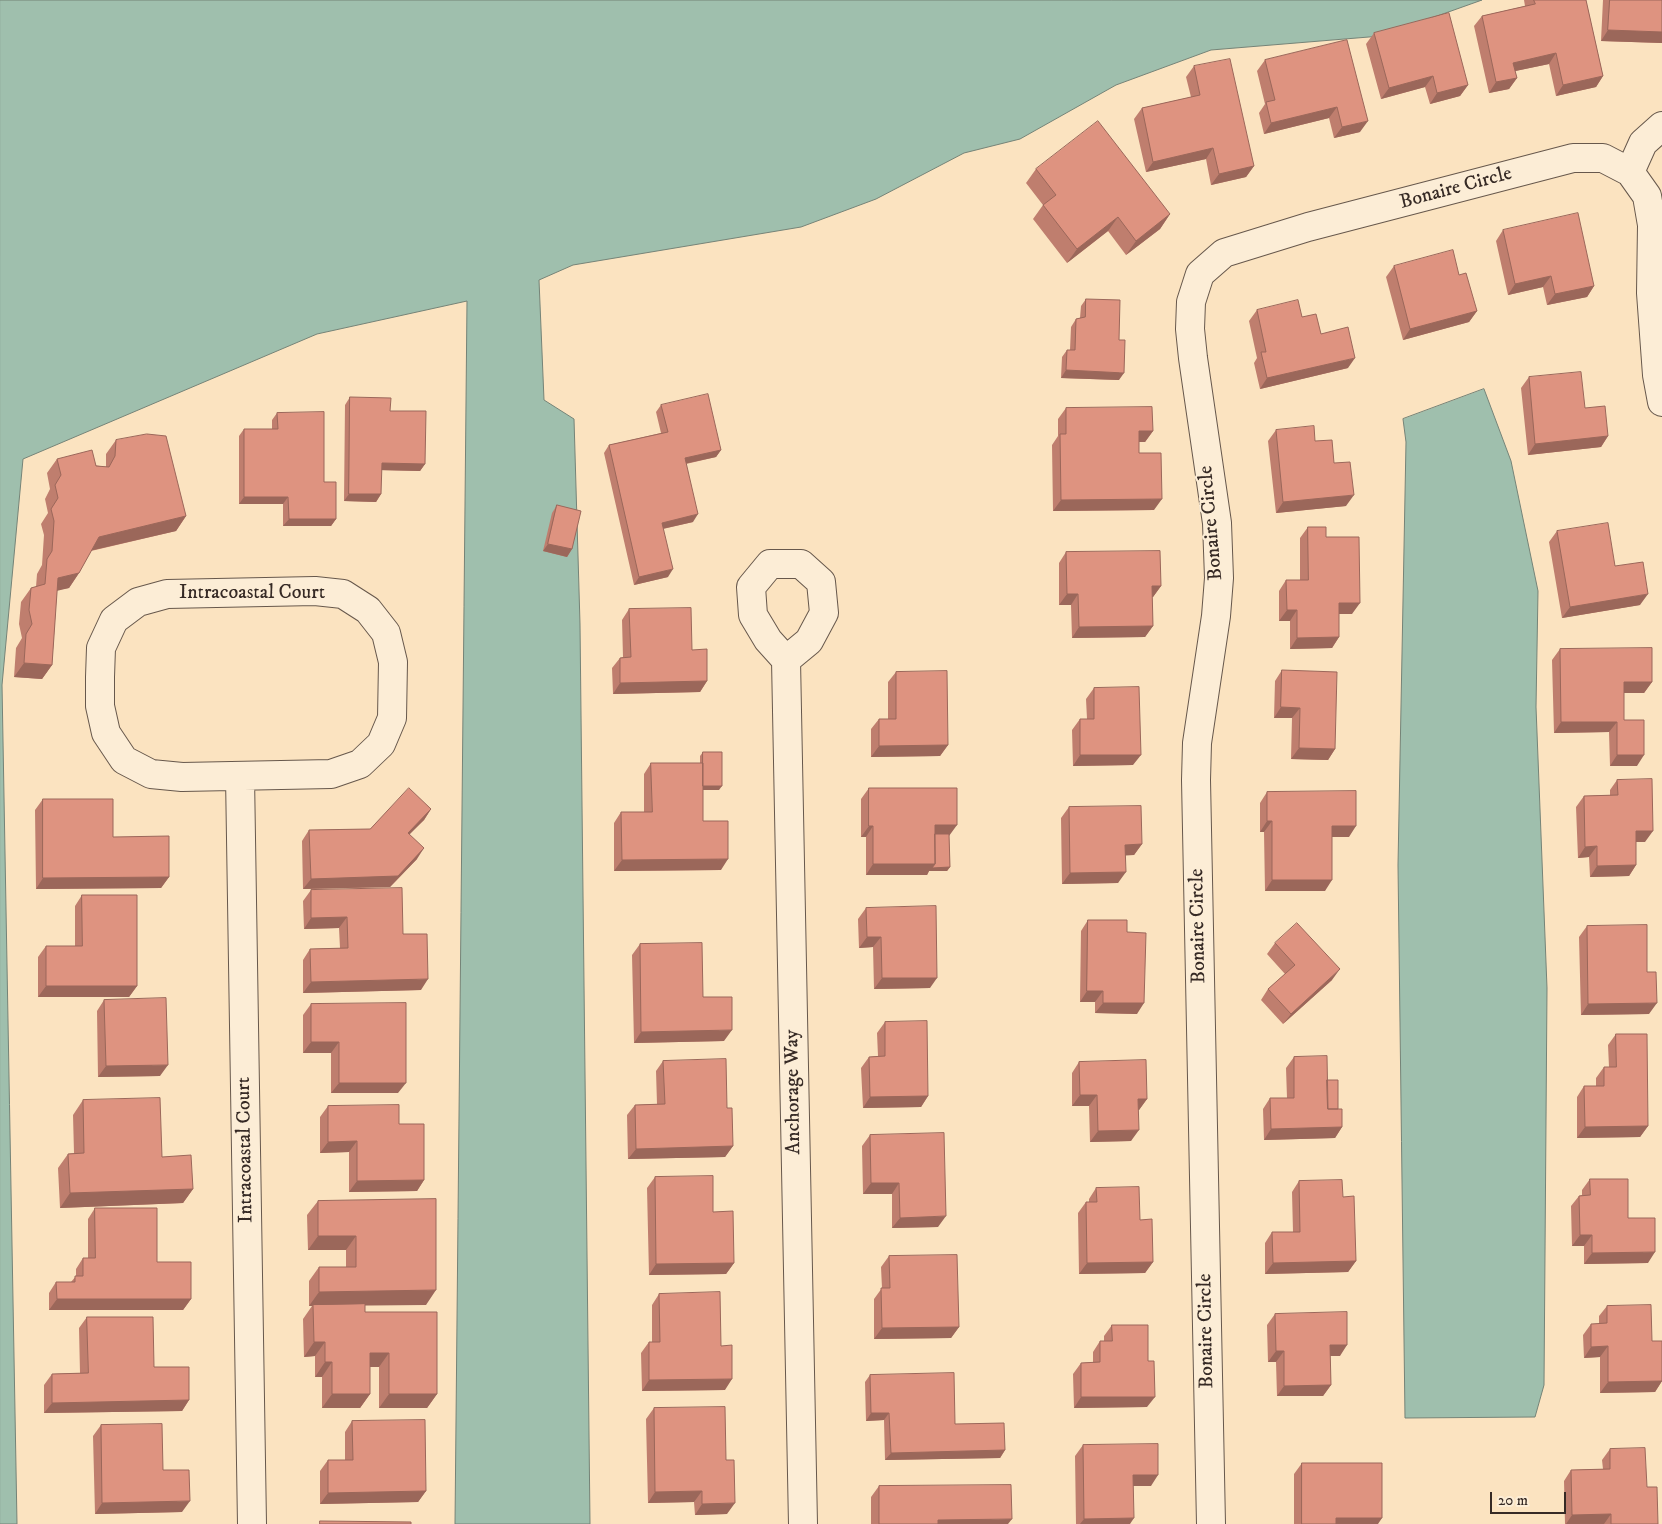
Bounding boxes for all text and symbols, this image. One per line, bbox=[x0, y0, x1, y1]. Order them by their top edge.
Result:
street label: Bonaire Circle bbox=[1397, 163, 1515, 215]
street label: Bonaire Circle bbox=[1195, 465, 1229, 581]
street label: Intracoastal Court bbox=[179, 582, 325, 606]
street label: Bonaire Circle bbox=[1186, 868, 1212, 984]
street label: Anchorage Way bbox=[781, 1029, 807, 1155]
street label: Intracoastal Court bbox=[233, 1077, 259, 1223]
street label: Bonaire Circle bbox=[1194, 1273, 1220, 1389]
scale bar bbox=[1492, 1482, 1568, 1514]
text: 20 m bbox=[1498, 1491, 1528, 1510]

